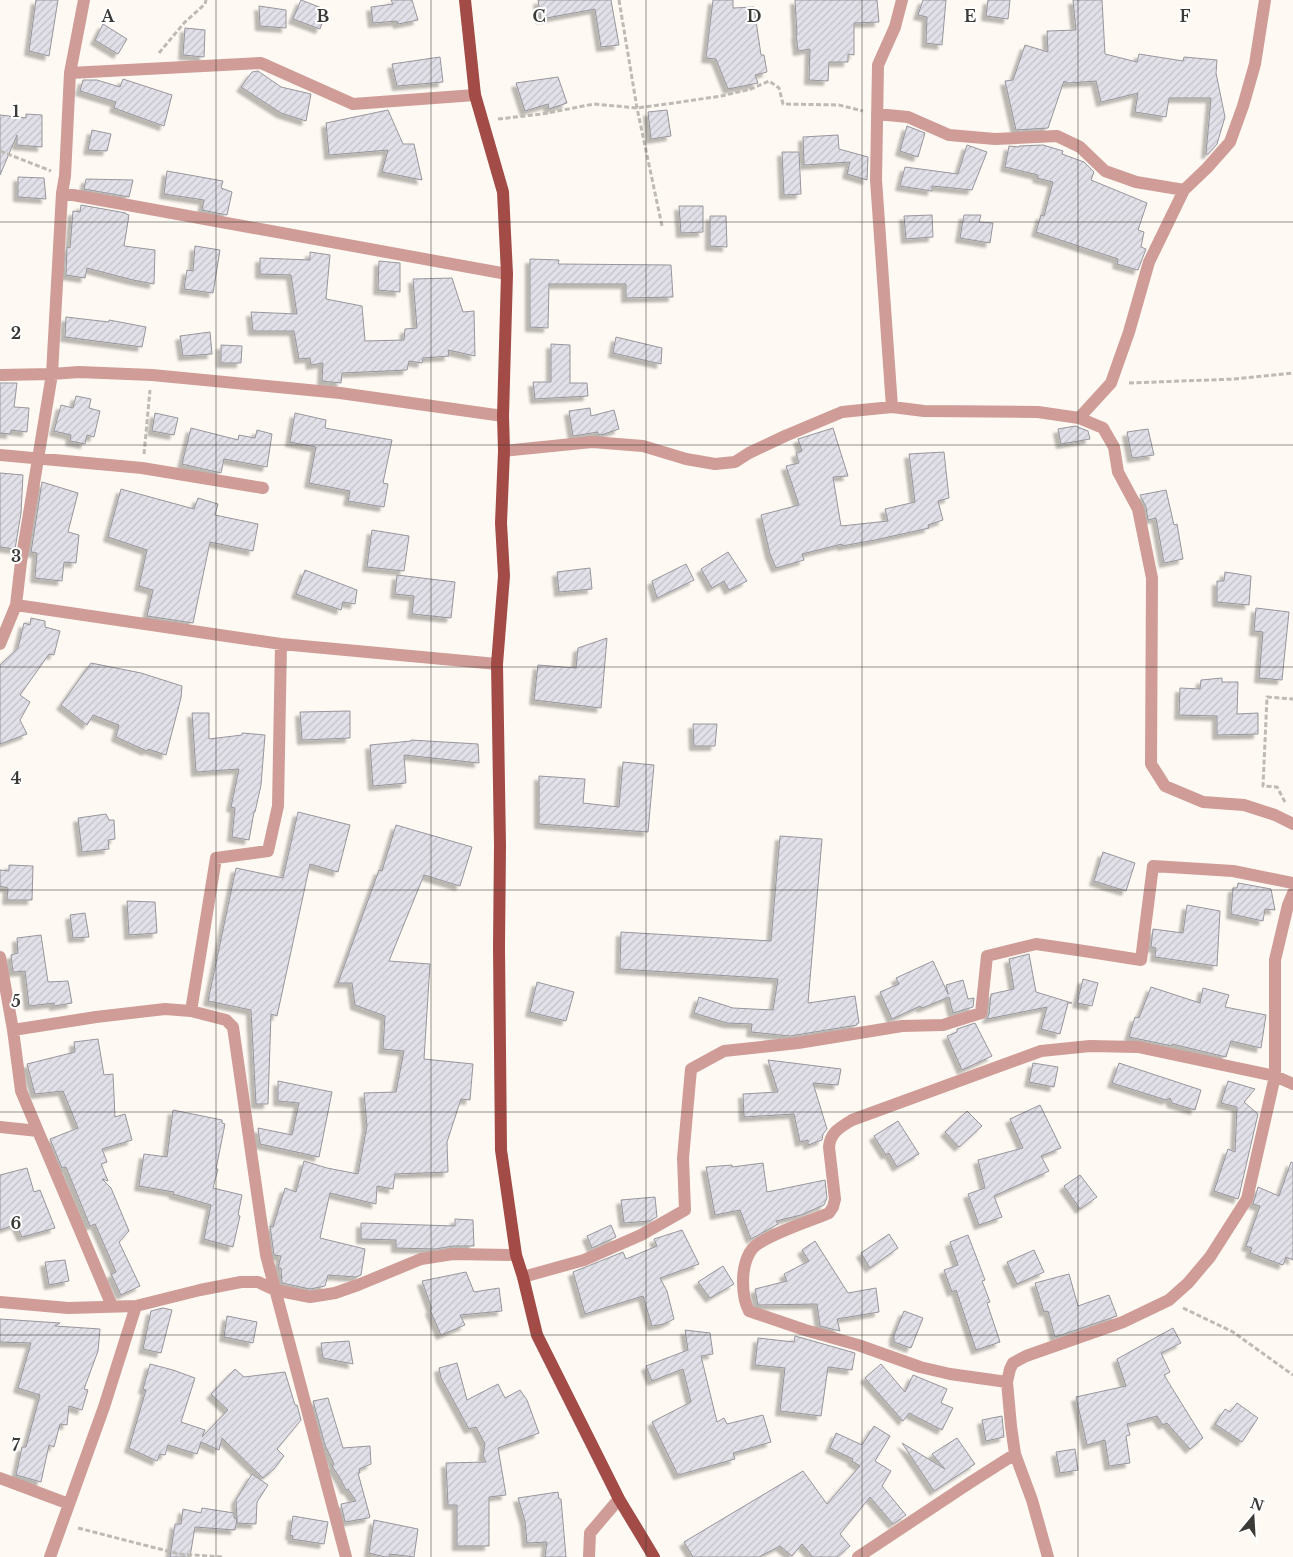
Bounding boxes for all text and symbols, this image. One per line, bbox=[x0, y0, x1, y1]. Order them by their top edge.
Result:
text: A bbox=[101, 6, 116, 26]
text: B bbox=[317, 6, 330, 26]
text: C bbox=[532, 6, 546, 26]
text: D bbox=[747, 6, 761, 26]
text: E bbox=[964, 6, 976, 26]
text: F bbox=[1179, 6, 1191, 26]
text: 1 bbox=[13, 101, 20, 121]
text: 2 bbox=[11, 323, 21, 343]
text: 3 bbox=[11, 546, 21, 566]
text: 4 bbox=[11, 768, 21, 788]
text: 5 bbox=[11, 991, 21, 1011]
text: 6 bbox=[11, 1213, 22, 1233]
text: 7 bbox=[12, 1435, 21, 1455]
north arrow bbox=[1228, 1492, 1278, 1542]
text: N bbox=[1248, 1494, 1266, 1515]

